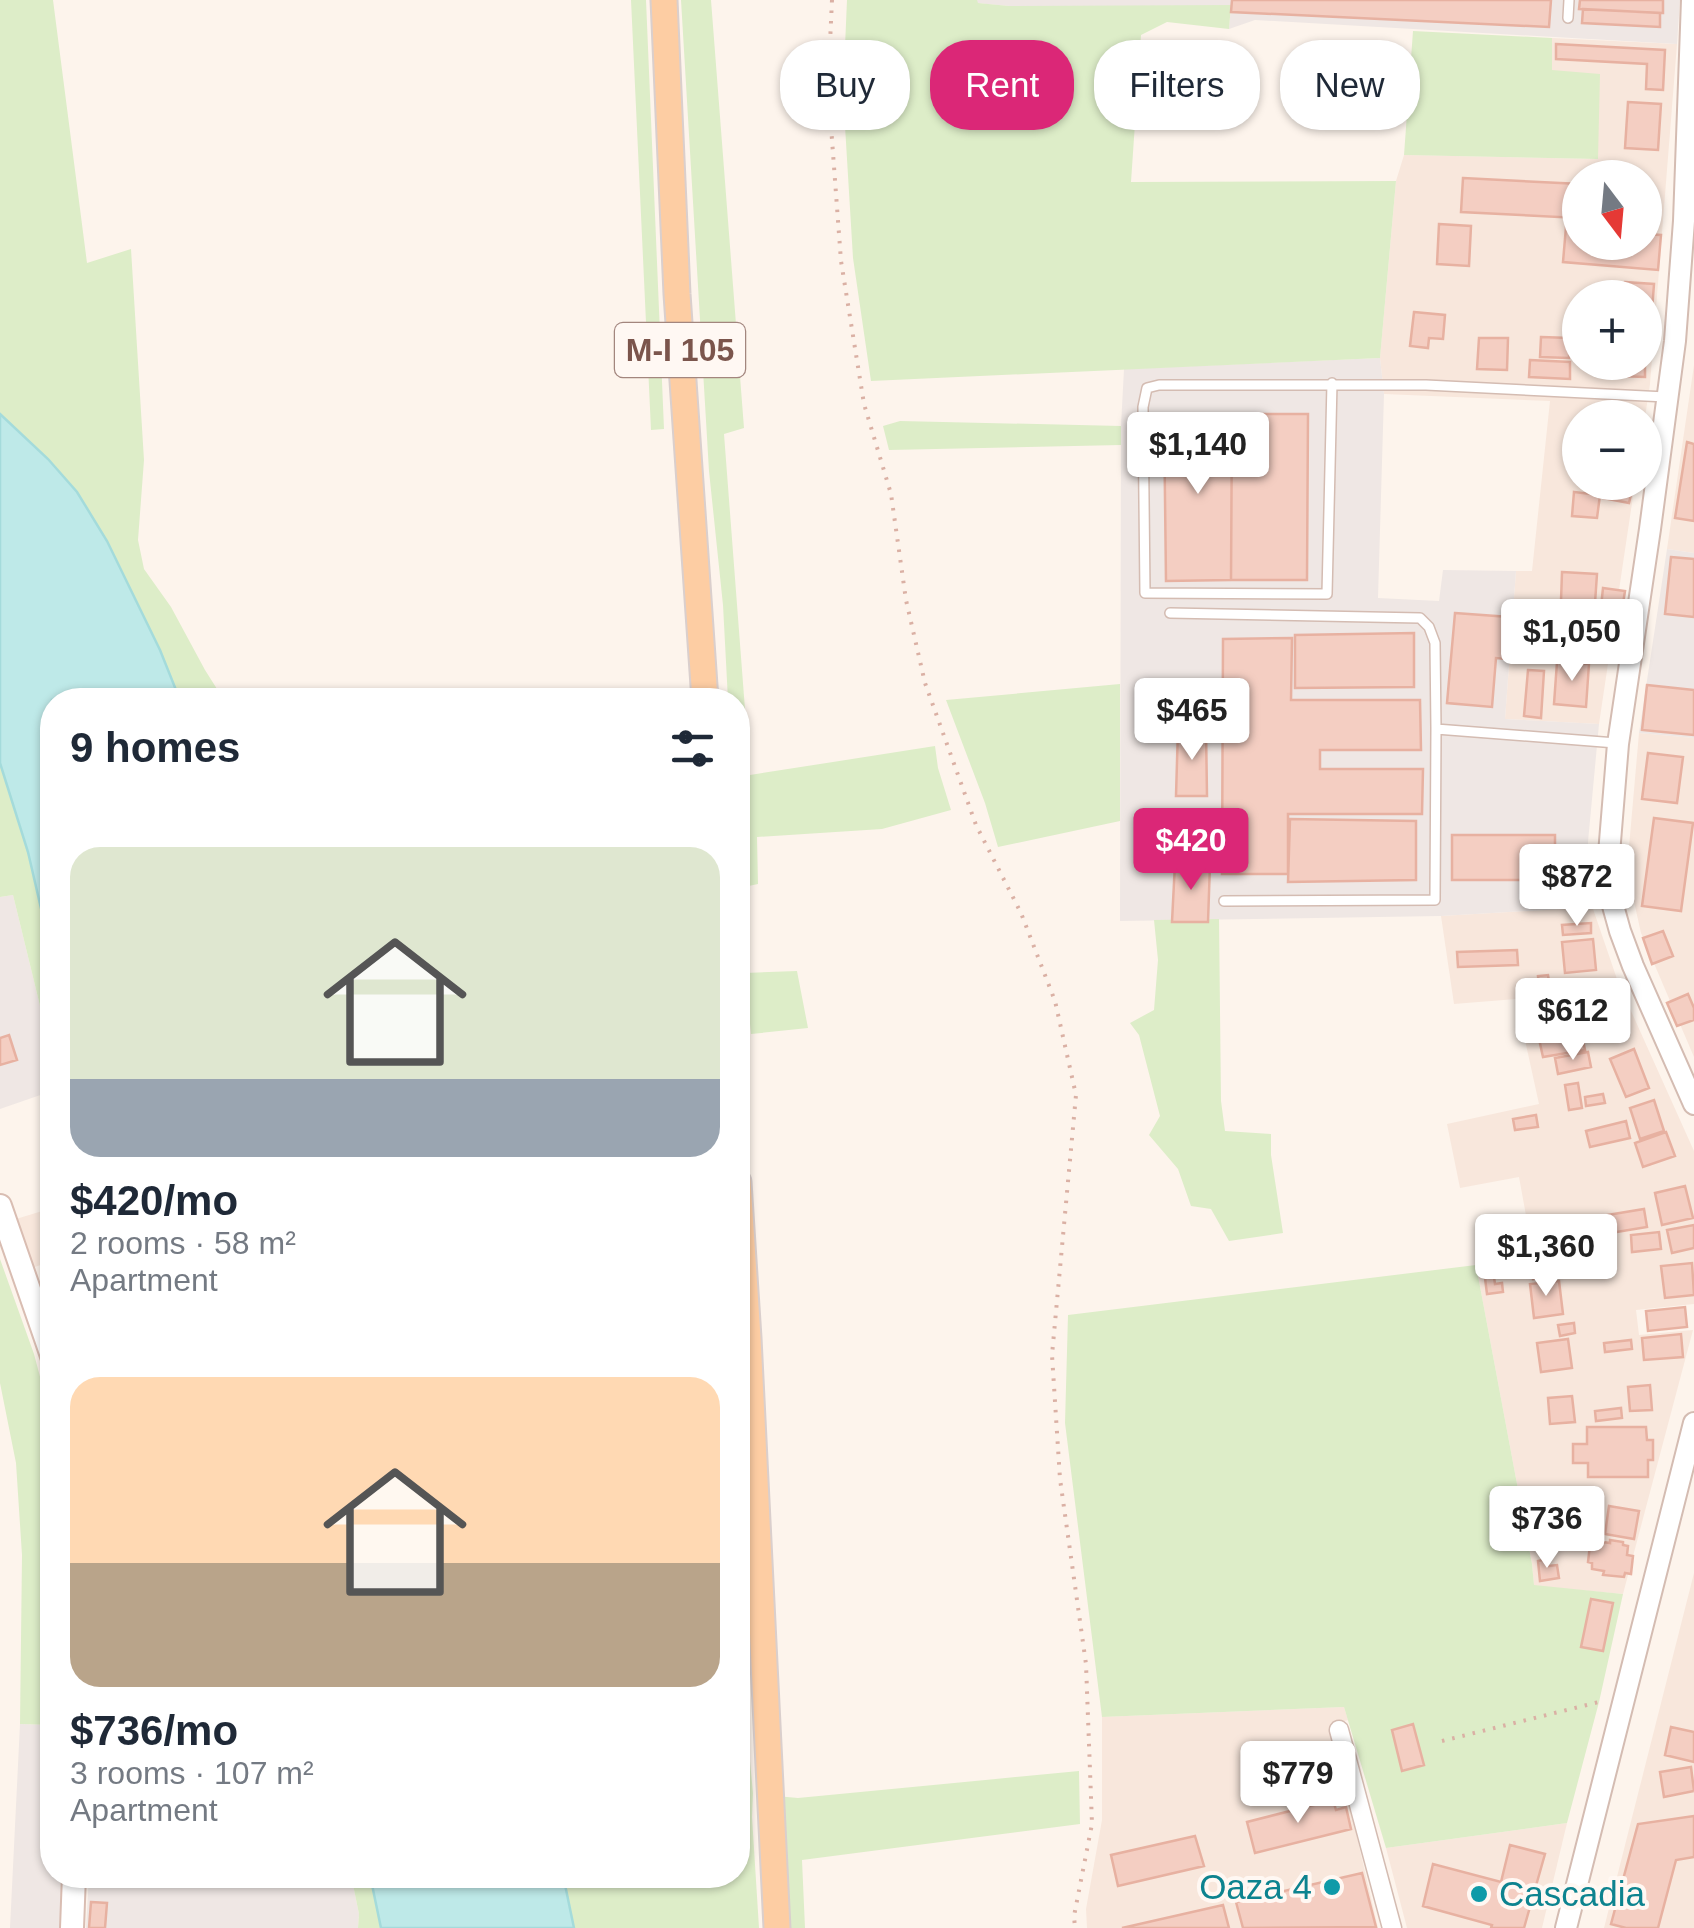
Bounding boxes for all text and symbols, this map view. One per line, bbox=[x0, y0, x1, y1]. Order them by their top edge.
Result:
chip: Buy bbox=[780, 40, 910, 130]
chip: Rent bbox=[930, 40, 1074, 130]
chip: Filters bbox=[1094, 40, 1260, 130]
chip: New bbox=[1280, 40, 1420, 130]
north arrow bbox=[1562, 160, 1662, 260]
map controls bbox=[1562, 160, 1662, 500]
button: + bbox=[1562, 280, 1662, 380]
road number: M-I 105 bbox=[615, 323, 745, 377]
button: − bbox=[1562, 400, 1662, 500]
pin: $1,140 bbox=[1117, 412, 1279, 497]
text: $1,140 bbox=[1149, 426, 1247, 462]
pin: $1,050 bbox=[1491, 599, 1653, 684]
text: $1,050 bbox=[1523, 613, 1621, 649]
pin: $465 bbox=[1133, 678, 1251, 763]
text: $465 bbox=[1156, 692, 1228, 728]
icon: filters bbox=[665, 721, 720, 776]
text: 9 homes bbox=[70, 724, 240, 771]
pin: $420 bbox=[1132, 808, 1250, 893]
text: $420 bbox=[1155, 822, 1227, 858]
pin: $872 bbox=[1518, 844, 1636, 929]
text: $872 bbox=[1541, 858, 1613, 894]
icon: home bbox=[305, 912, 485, 1092]
pin: $612 bbox=[1514, 978, 1632, 1063]
text: $612 bbox=[1537, 992, 1609, 1028]
text: $420/mo bbox=[70, 1177, 238, 1224]
pin: $1,360 bbox=[1465, 1214, 1627, 1299]
text: 2 rooms · 58 m² bbox=[70, 1225, 296, 1261]
text: $1,360 bbox=[1497, 1228, 1595, 1264]
text: Apartment bbox=[70, 1262, 218, 1298]
icon: home bbox=[305, 1442, 485, 1622]
pin: $736 bbox=[1488, 1486, 1606, 1571]
text: $736 bbox=[1511, 1500, 1583, 1536]
text: $736/mo bbox=[70, 1707, 238, 1754]
pin: $779 bbox=[1239, 1741, 1357, 1826]
text: 3 rooms · 107 m² bbox=[70, 1755, 314, 1791]
text: $779 bbox=[1262, 1755, 1334, 1791]
text: Apartment bbox=[70, 1792, 218, 1828]
place label: Oaza 4 bbox=[1199, 1867, 1312, 1906]
place label: Cascadia bbox=[1499, 1874, 1645, 1913]
marker: Oaza 4 bbox=[1321, 1876, 1343, 1898]
marker: Cascadia bbox=[1468, 1883, 1490, 1905]

